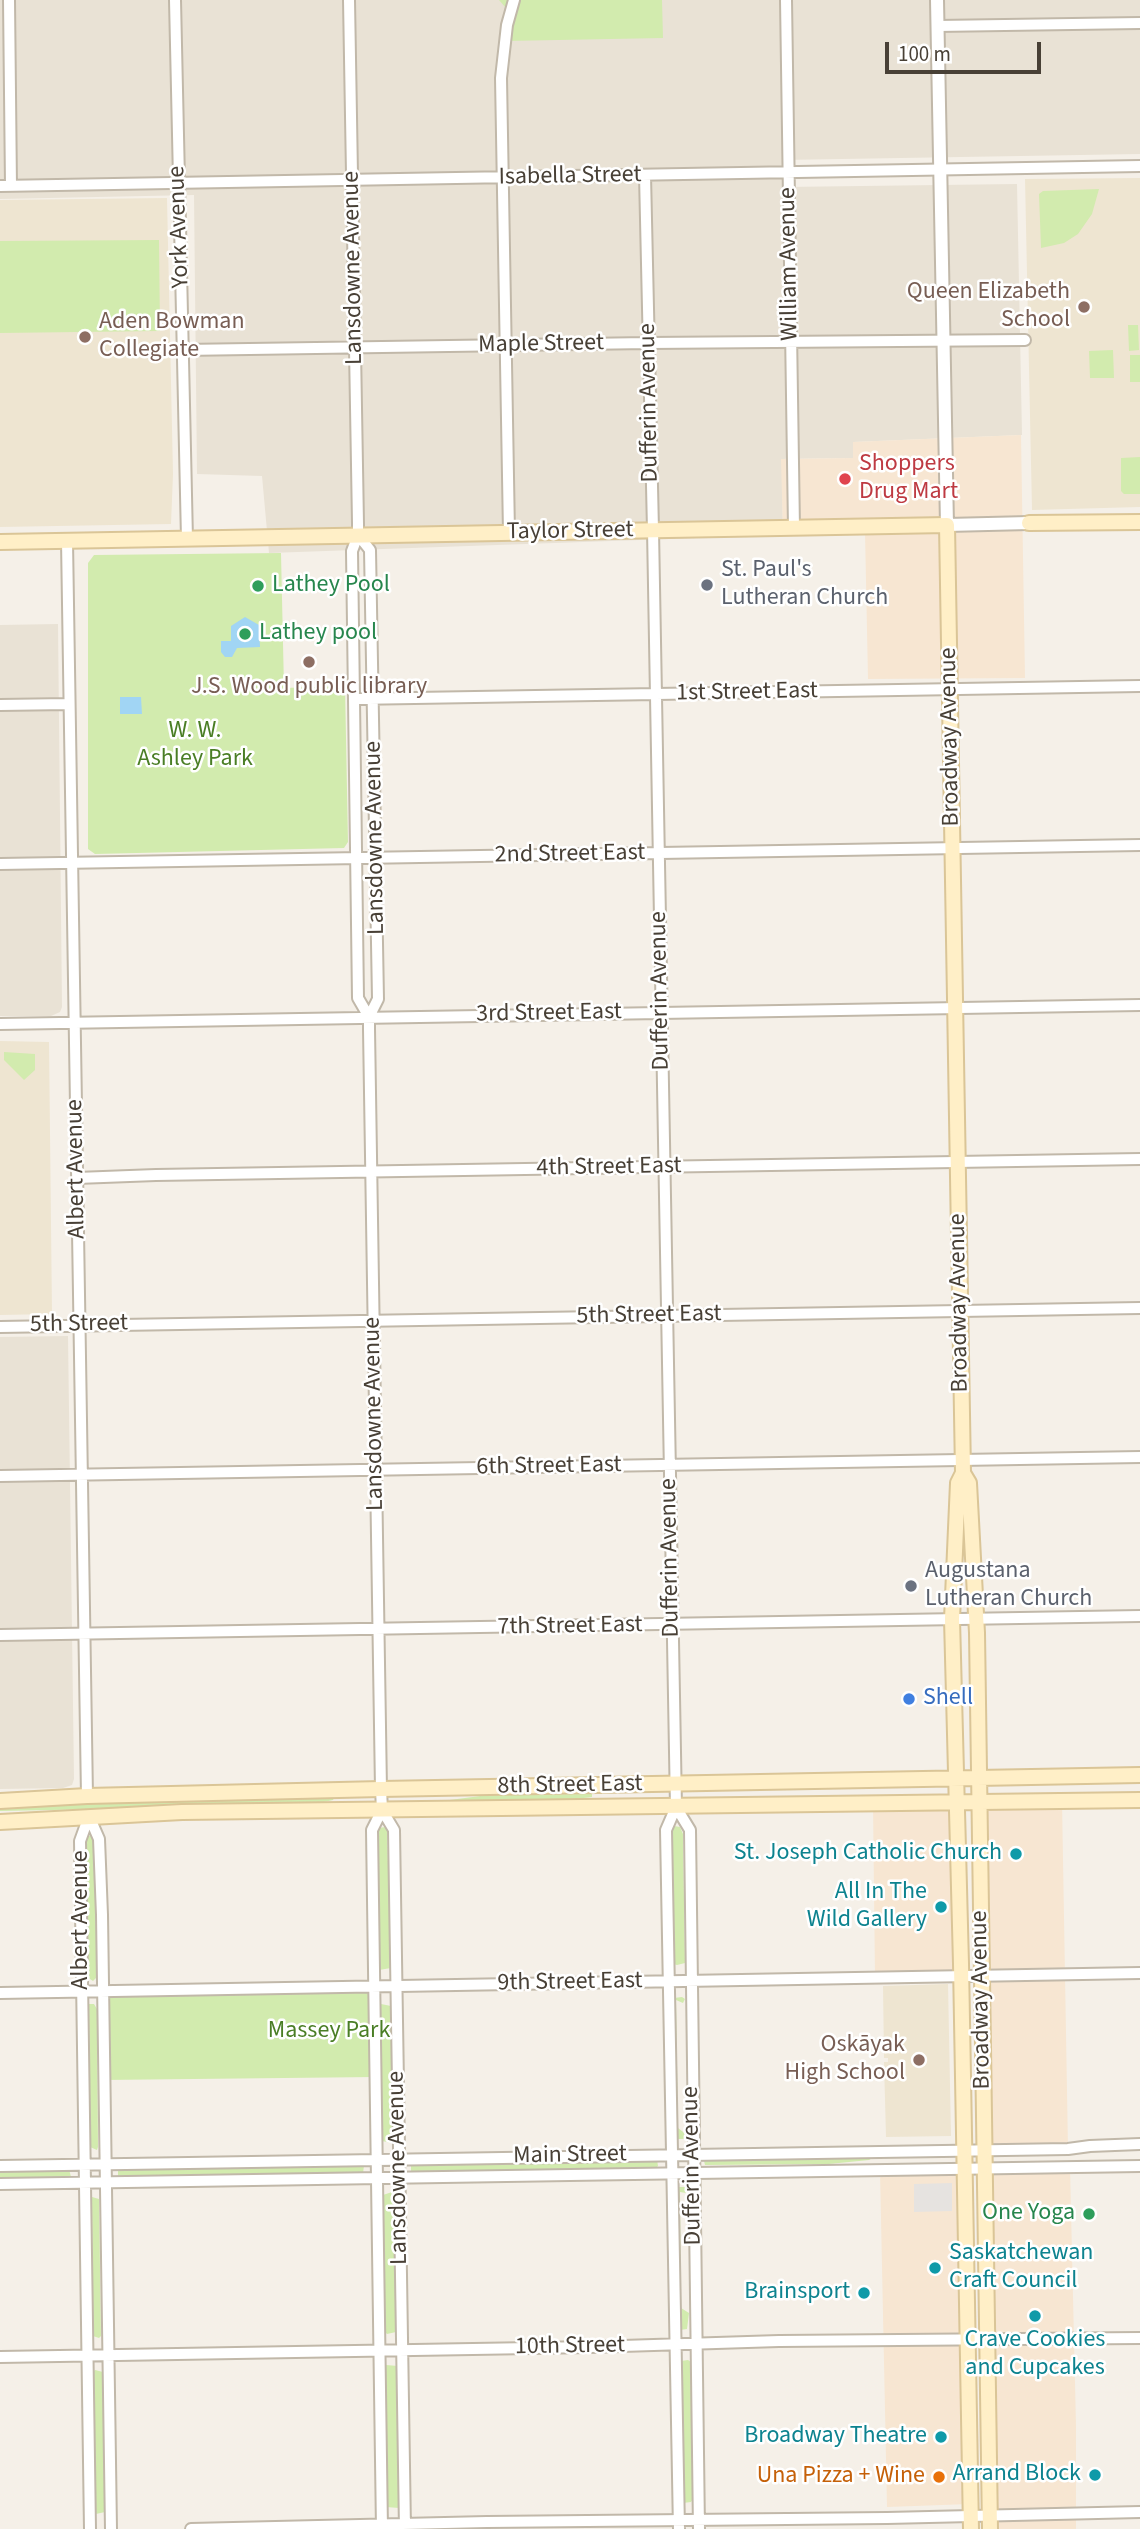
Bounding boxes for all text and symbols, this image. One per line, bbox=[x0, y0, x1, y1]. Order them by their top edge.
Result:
scale bar bbox=[888, 28, 1044, 72]
text: 100 m bbox=[898, 39, 951, 69]
street label: Isabella Street bbox=[498, 161, 642, 193]
street label: York Avenue bbox=[163, 165, 197, 289]
street label: Lansdowne Avenue bbox=[338, 171, 370, 365]
street label: William Avenue bbox=[774, 187, 806, 341]
place label: Queen Elizabeth School bbox=[907, 279, 1070, 335]
marker: Queen Elizabeth School bbox=[1076, 299, 1092, 315]
place label: Aden Bowman Collegiate bbox=[99, 309, 245, 365]
street label: Dufferin Avenue bbox=[634, 323, 666, 483]
marker: Aden Bowman Collegiate bbox=[77, 329, 93, 345]
street label: Maple Street bbox=[478, 330, 604, 360]
place label: Shoppers Drug Mart bbox=[859, 451, 958, 507]
marker: Shoppers Drug Mart bbox=[837, 471, 853, 487]
street label: Taylor Street bbox=[506, 516, 634, 548]
place label: St. Paul's Lutheran Church bbox=[721, 557, 888, 613]
place label: Lathey Pool bbox=[272, 572, 390, 600]
marker: St. Paul's Lutheran Church bbox=[699, 577, 715, 593]
marker: Lathey Pool bbox=[250, 578, 266, 594]
place label: Lathey pool bbox=[259, 620, 377, 648]
marker: Lathey pool bbox=[237, 626, 253, 642]
street label: Broadway Avenue bbox=[935, 647, 967, 827]
marker: J.S. Wood public library bbox=[301, 654, 317, 670]
place label: J.S. Wood public library bbox=[191, 674, 427, 702]
street label: 1st Street East bbox=[676, 677, 818, 709]
park label: W. W. Ashley Park bbox=[137, 718, 253, 774]
street label: Lansdowne Avenue bbox=[360, 741, 392, 935]
street label: 2nd Street East bbox=[494, 839, 646, 871]
street label: Dufferin Avenue bbox=[645, 911, 677, 1071]
street label: 3rd Street East bbox=[476, 998, 622, 1030]
street label: Albert Avenue bbox=[61, 1099, 93, 1239]
street label: 4th Street East bbox=[536, 1152, 682, 1184]
street label: Broadway Avenue bbox=[944, 1213, 976, 1393]
street label: 5th Street East bbox=[576, 1300, 722, 1332]
street label: 5th Street bbox=[30, 1310, 128, 1340]
street label: Lansdowne Avenue bbox=[359, 1317, 391, 1511]
street label: 6th Street East bbox=[476, 1451, 622, 1483]
street label: Dufferin Avenue bbox=[655, 1478, 687, 1638]
place label: Augustana Lutheran Church bbox=[925, 1558, 1092, 1614]
marker: Augustana Lutheran Church bbox=[903, 1578, 919, 1594]
street label: 7th Street East bbox=[497, 1611, 643, 1643]
place label: Shell bbox=[923, 1685, 973, 1713]
marker: Shell bbox=[901, 1691, 917, 1707]
street label: 8th Street East bbox=[497, 1770, 643, 1802]
place label: St. Joseph Catholic Church bbox=[734, 1840, 1002, 1868]
marker: St. Joseph Catholic Church bbox=[1008, 1846, 1024, 1862]
street label: Albert Avenue bbox=[68, 1850, 96, 1990]
place label: All In The Wild Gallery bbox=[807, 1879, 927, 1935]
marker: All In The Wild Gallery bbox=[933, 1899, 949, 1915]
street label: Broadway Avenue bbox=[966, 1910, 998, 2090]
street label: 9th Street East bbox=[497, 1967, 643, 1999]
park label: Massey Park bbox=[268, 2018, 390, 2046]
place label: Oskāyak High School bbox=[785, 2032, 905, 2088]
marker: Oskāyak High School bbox=[911, 2052, 927, 2068]
street label: Lansdowne Avenue bbox=[383, 2071, 415, 2265]
street label: Dufferin Avenue bbox=[677, 2086, 709, 2246]
street label: Main Street bbox=[513, 2141, 627, 2171]
place label: One Yoga bbox=[982, 2200, 1075, 2228]
marker: One Yoga bbox=[1081, 2206, 1097, 2222]
place label: Saskatchewan Craft Council bbox=[949, 2240, 1093, 2296]
marker: Saskatchewan Craft Council bbox=[927, 2260, 943, 2276]
place label: Brainsport bbox=[744, 2279, 850, 2307]
marker: Brainsport bbox=[856, 2285, 872, 2301]
marker: Crave Cookies and Cupcakes bbox=[1027, 2308, 1043, 2324]
place label: Crave Cookies and Cupcakes bbox=[965, 2327, 1105, 2383]
street label: 10th Street bbox=[515, 2332, 625, 2362]
place label: Broadway Theatre bbox=[744, 2423, 927, 2451]
marker: Broadway Theatre bbox=[933, 2429, 949, 2445]
place label: Arrand Block bbox=[952, 2461, 1081, 2489]
place label: Una Pizza + Wine bbox=[757, 2463, 925, 2491]
marker: Arrand Block bbox=[1087, 2467, 1103, 2483]
marker: Una Pizza + Wine bbox=[931, 2469, 947, 2485]

